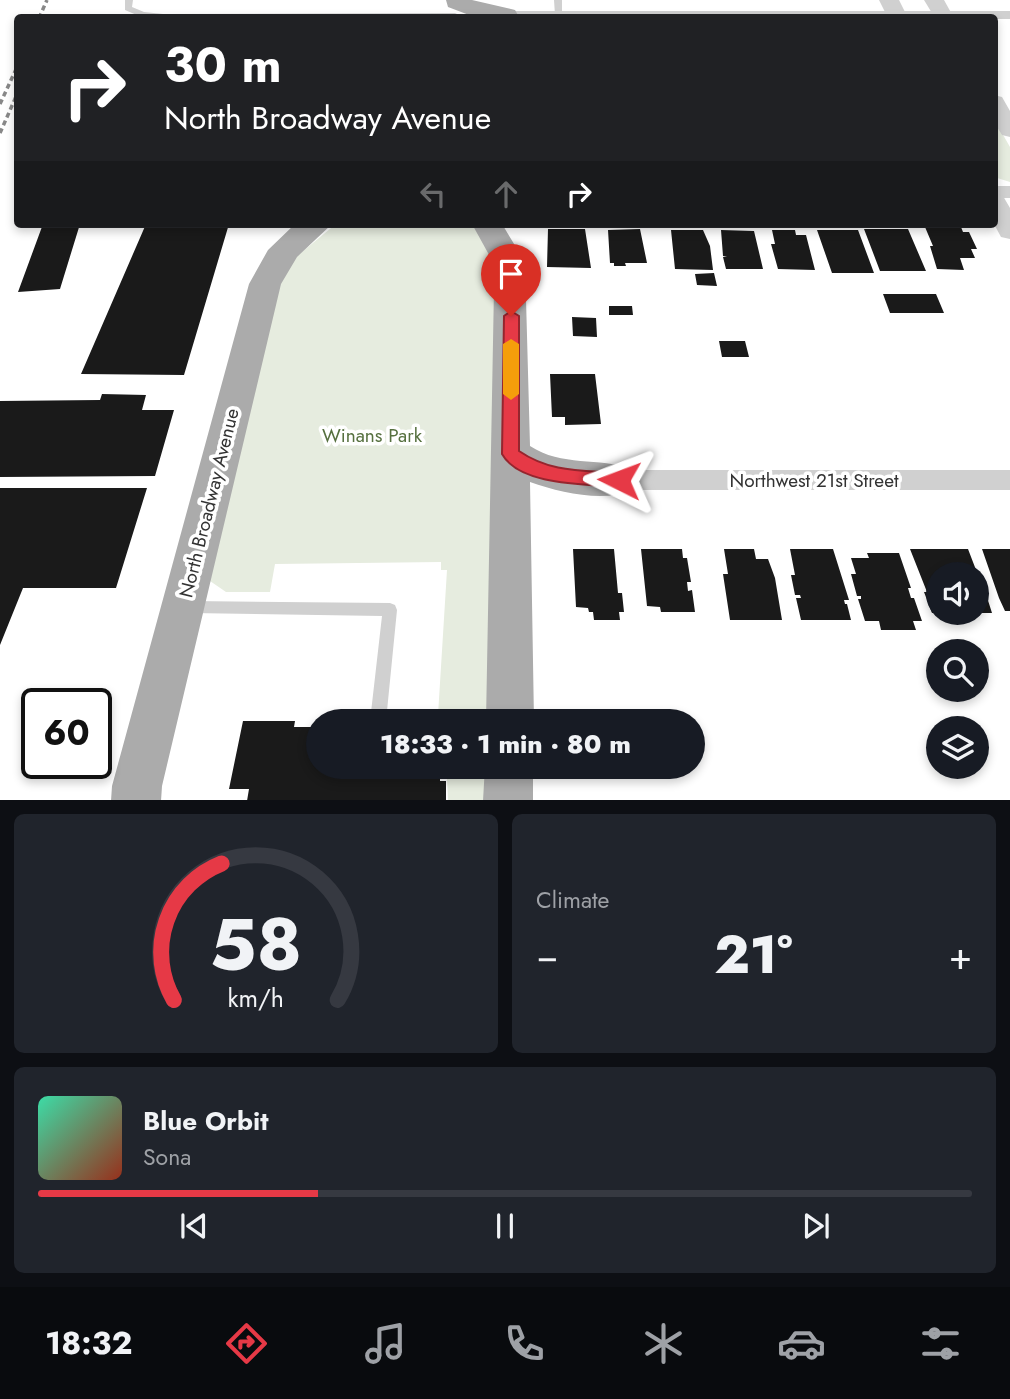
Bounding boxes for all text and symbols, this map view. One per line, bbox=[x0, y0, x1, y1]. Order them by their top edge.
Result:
text: 30 m bbox=[164, 30, 282, 100]
icon: right bbox=[49, 42, 140, 133]
text: North Broadway Avenue bbox=[164, 95, 491, 141]
icon: left bbox=[414, 175, 452, 213]
icon: ahead bbox=[487, 175, 525, 213]
icon: right bbox=[560, 175, 598, 213]
pin bbox=[481, 244, 541, 316]
icon: arrive bbox=[492, 255, 530, 293]
street label: North Broadway Avenue bbox=[172, 405, 246, 601]
park label: Winans Park bbox=[322, 422, 423, 449]
position arrow bbox=[582, 443, 656, 517]
street label: Northwest 21st Street bbox=[729, 467, 899, 494]
map controls bbox=[926, 562, 989, 779]
button: sound bbox=[926, 562, 989, 625]
button: search bbox=[926, 639, 989, 702]
speed limit sign: 60 bbox=[21, 688, 112, 779]
button: layers bbox=[926, 716, 989, 779]
text: 18:33 · 1 min · 80 m bbox=[380, 725, 631, 763]
text: Climate bbox=[536, 883, 609, 917]
text: 58 bbox=[210, 892, 302, 997]
text: 21° bbox=[714, 917, 793, 993]
text: − bbox=[536, 928, 558, 983]
text: + bbox=[949, 928, 972, 983]
text: km/h bbox=[228, 979, 284, 1015]
text: Blue Orbit bbox=[143, 1102, 268, 1140]
text: Sona bbox=[143, 1140, 191, 1174]
icon: previous bbox=[175, 1207, 213, 1245]
icon: pause bbox=[486, 1207, 524, 1245]
icon: next bbox=[797, 1207, 835, 1245]
icon: directions bbox=[222, 1319, 271, 1368]
icon: music bbox=[361, 1319, 410, 1368]
icon: phone bbox=[500, 1319, 549, 1368]
icon: climate bbox=[639, 1319, 688, 1368]
icon: car bbox=[777, 1319, 826, 1368]
icon: filters bbox=[916, 1319, 965, 1368]
text: 18:32 bbox=[45, 1320, 132, 1366]

